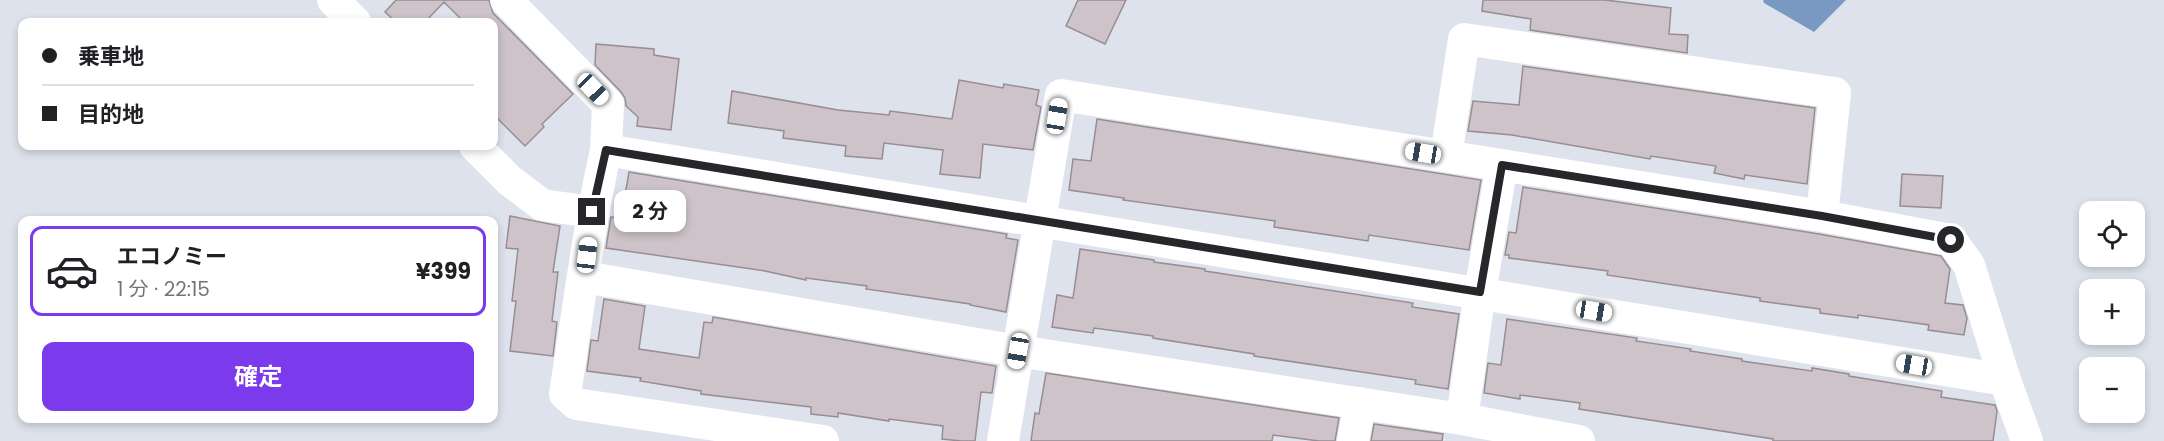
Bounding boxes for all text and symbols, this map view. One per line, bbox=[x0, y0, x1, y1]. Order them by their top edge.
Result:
text: 乗車地 bbox=[78, 41, 144, 72]
car bbox=[574, 70, 612, 108]
car bbox=[1045, 97, 1069, 135]
text: 目的地 bbox=[78, 99, 144, 130]
car bbox=[1404, 141, 1442, 165]
callout: 2 分 bbox=[613, 191, 685, 233]
text: 2 分 bbox=[632, 197, 668, 225]
route end bbox=[578, 198, 605, 225]
map controls bbox=[2079, 201, 2145, 423]
button: locate bbox=[2079, 201, 2145, 267]
route start bbox=[1937, 226, 1964, 253]
car bbox=[576, 236, 598, 274]
text: エコノミー bbox=[117, 241, 227, 272]
icon: car bbox=[45, 244, 99, 298]
text: ¥399 bbox=[416, 256, 471, 287]
text: 1 分 · 22:15 bbox=[117, 275, 210, 303]
button: + bbox=[2079, 279, 2145, 345]
car bbox=[1575, 299, 1613, 323]
car bbox=[1006, 332, 1030, 370]
button: 確定 bbox=[42, 342, 474, 411]
car bbox=[1895, 353, 1933, 377]
button: − bbox=[2079, 357, 2145, 423]

